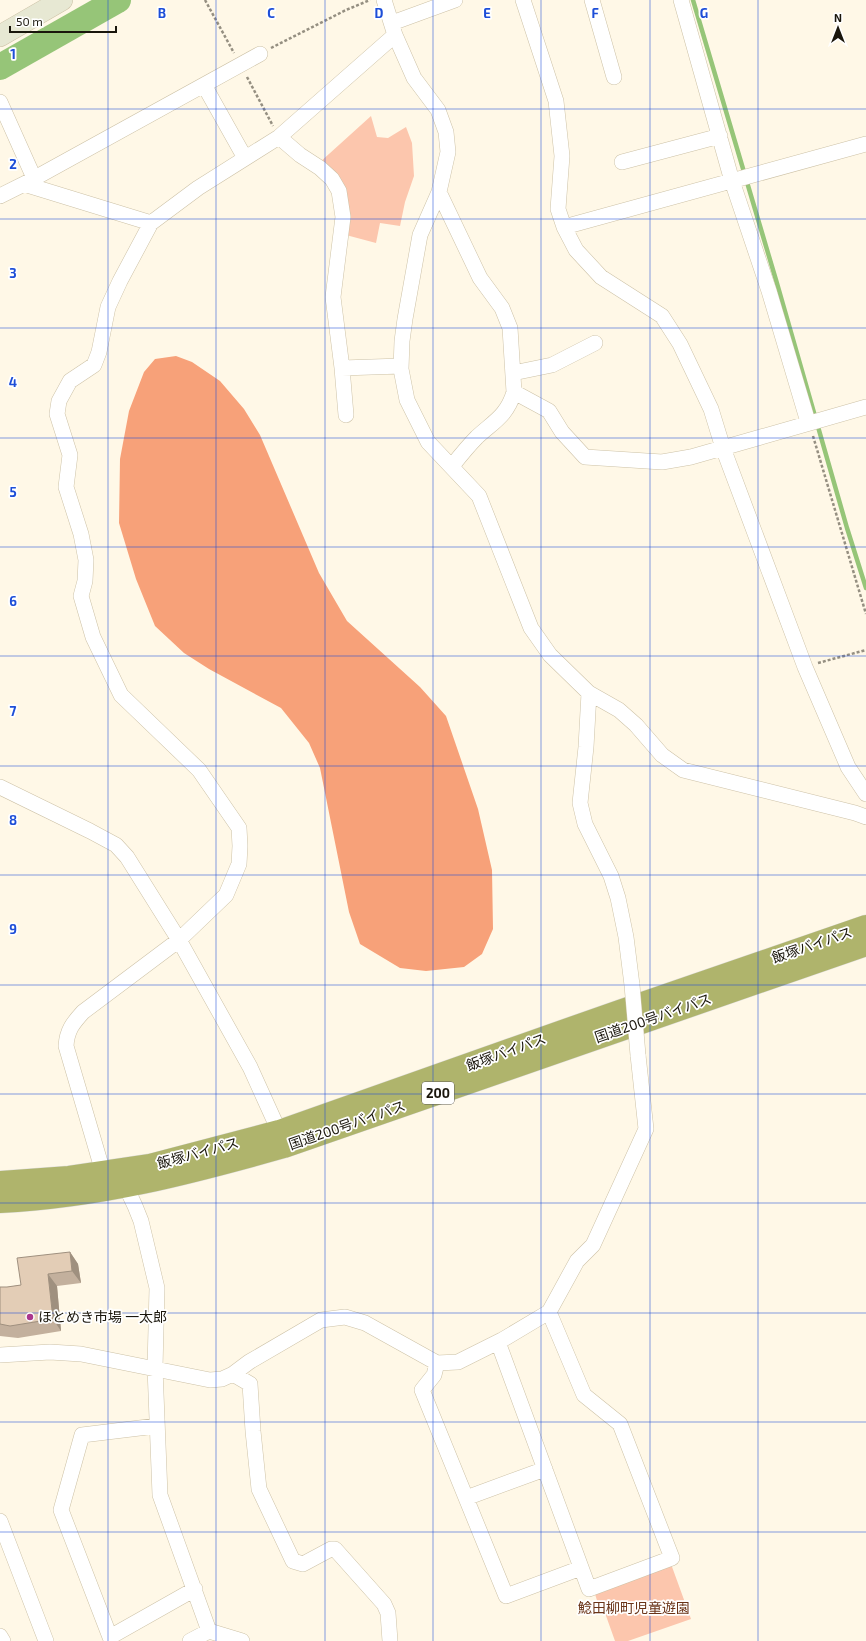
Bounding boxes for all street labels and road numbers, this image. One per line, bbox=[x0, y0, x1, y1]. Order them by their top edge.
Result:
street label: 飯塚バイパス bbox=[769, 923, 854, 966]
street label: 国道200号バイパス bbox=[592, 990, 714, 1046]
street label: 飯塚バイパス bbox=[464, 1029, 548, 1074]
road number: 200 bbox=[422, 1082, 454, 1104]
street label: 国道200号バイパス bbox=[286, 1097, 408, 1153]
street label: 飯塚バイパス bbox=[155, 1133, 241, 1172]

